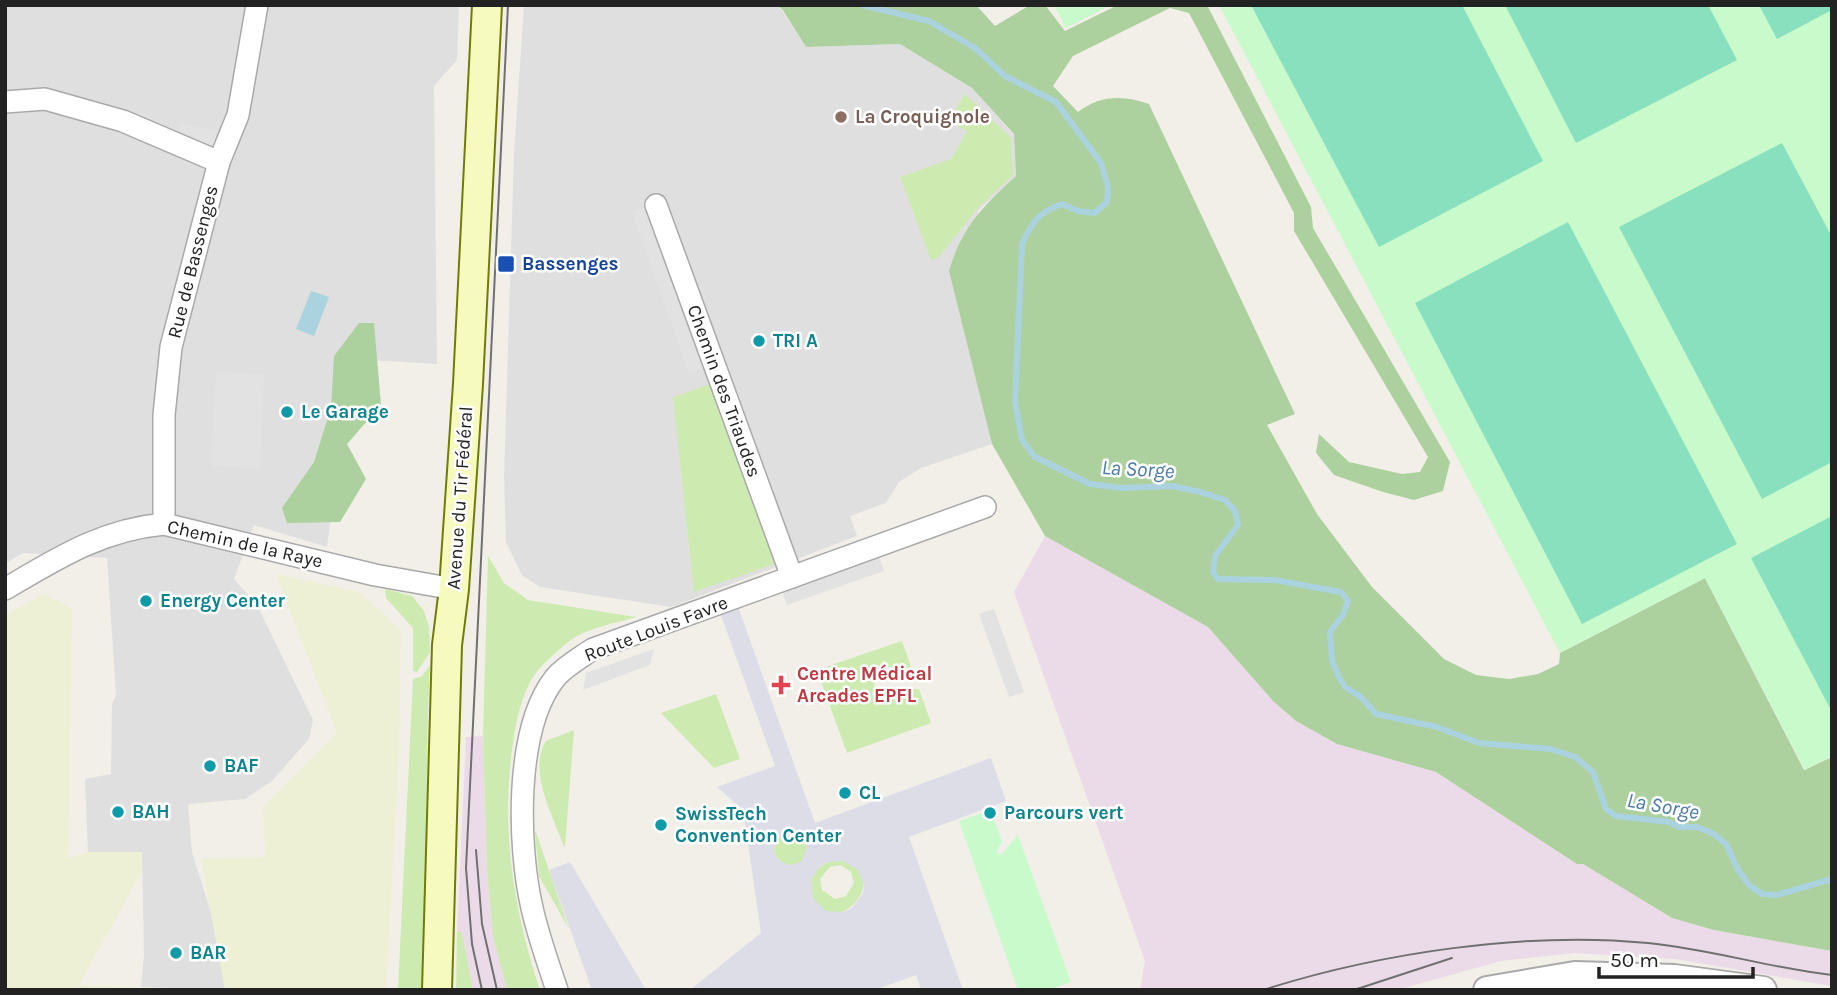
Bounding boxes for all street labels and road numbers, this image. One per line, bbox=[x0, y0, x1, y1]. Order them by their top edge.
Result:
street label: Rue de Bassenges bbox=[163, 183, 223, 341]
street label: Chemin des Triaudes bbox=[683, 302, 765, 480]
street label: Avenue du Tir Fédéral bbox=[443, 406, 477, 590]
street label: Chemin de la Raye bbox=[165, 515, 325, 573]
street label: Route Louis Favre bbox=[581, 591, 731, 667]

